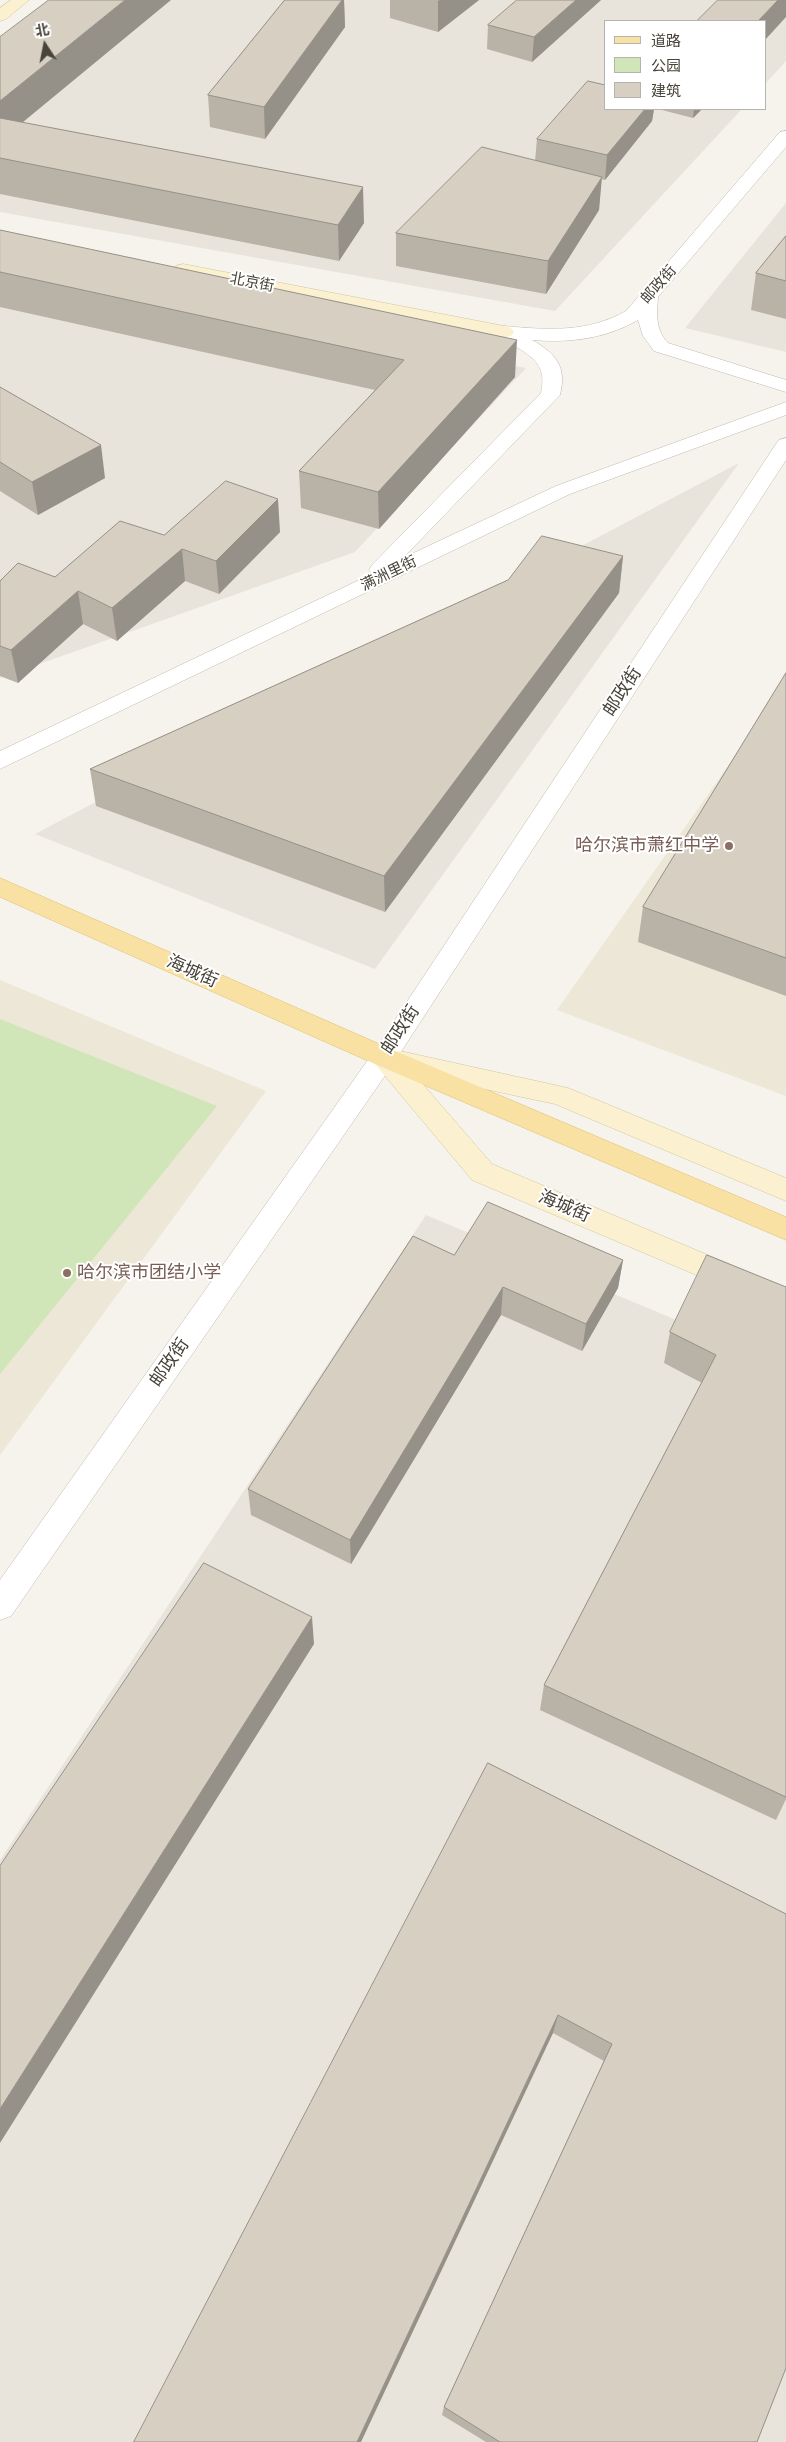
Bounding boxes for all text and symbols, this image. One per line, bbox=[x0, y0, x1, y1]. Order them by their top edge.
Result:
north arrow bbox=[20, 20, 70, 70]
text: 北 bbox=[34, 20, 51, 40]
legend bbox=[604, 20, 766, 110]
text: 道路 bbox=[651, 31, 681, 51]
text: 公园 bbox=[651, 56, 681, 76]
text: 建筑 bbox=[651, 81, 681, 101]
street label: 邮政街 bbox=[637, 262, 681, 308]
street label: 北京街 bbox=[228, 270, 276, 296]
street label: 满洲里街 bbox=[358, 553, 420, 595]
street label: 邮政街 bbox=[599, 663, 647, 721]
place label: 哈尔滨市萧红中学 bbox=[575, 835, 719, 857]
marker: 哈尔滨市萧红中学 bbox=[723, 840, 735, 852]
street label: 海城街 bbox=[163, 951, 221, 993]
street label: 邮政街 bbox=[377, 1001, 425, 1059]
street label: 海城街 bbox=[535, 1187, 593, 1227]
place label: 哈尔滨市团结小学 bbox=[77, 1262, 221, 1284]
marker: 哈尔滨市团结小学 bbox=[61, 1267, 73, 1279]
street label: 邮政街 bbox=[146, 1335, 194, 1391]

